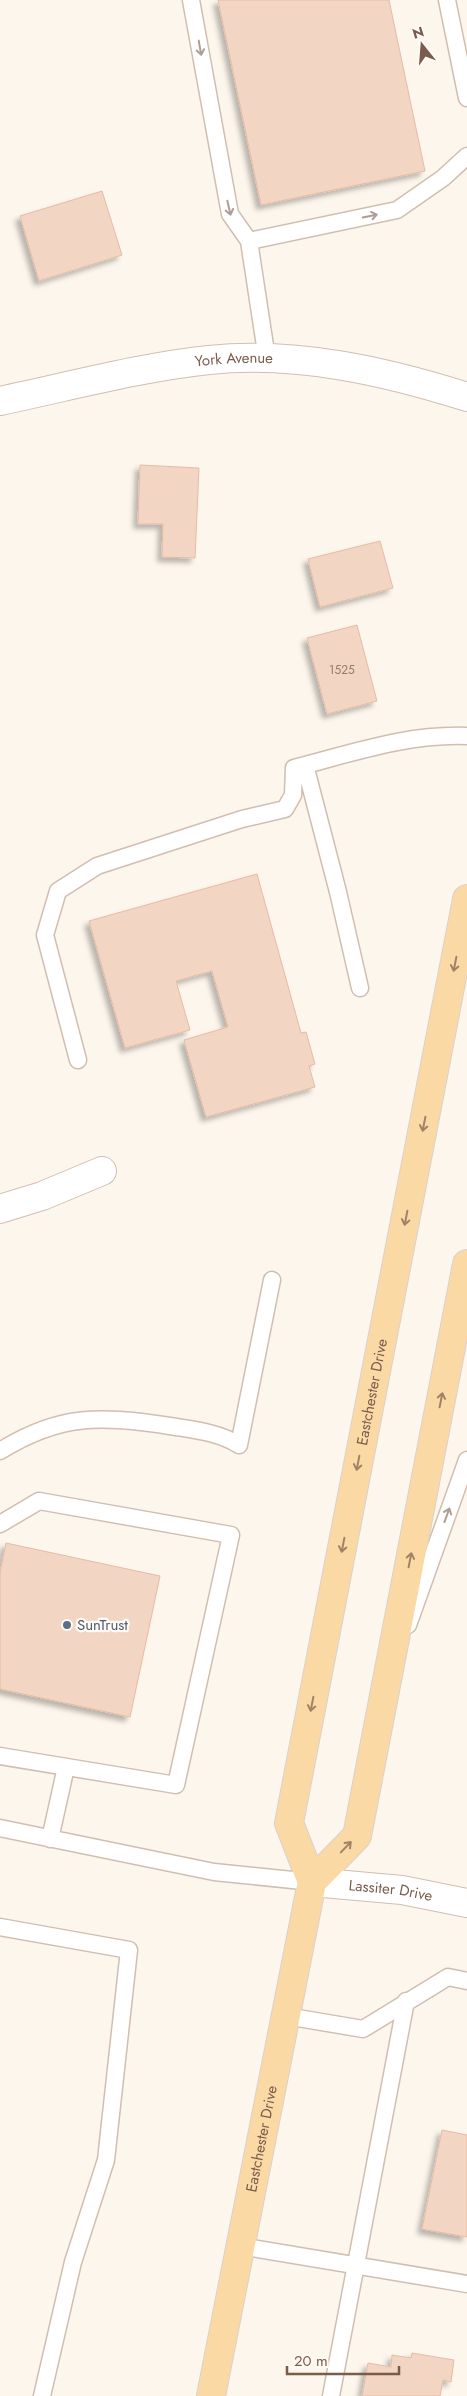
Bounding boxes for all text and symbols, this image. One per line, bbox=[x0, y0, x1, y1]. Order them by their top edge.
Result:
north arrow bbox=[397, 20, 447, 70]
text: N bbox=[410, 21, 426, 44]
one-way arrow bbox=[196, 40, 205, 56]
one-way arrow bbox=[225, 199, 234, 215]
one-way arrow bbox=[361, 211, 377, 220]
street label: York Avenue bbox=[194, 347, 274, 373]
house number: 1525 bbox=[329, 661, 355, 679]
one-way arrow bbox=[449, 956, 459, 972]
one-way arrow bbox=[419, 1115, 428, 1131]
one-way arrow bbox=[401, 1210, 410, 1226]
street label: Eastchester Drive bbox=[351, 1337, 393, 1447]
one-way arrow bbox=[436, 1392, 446, 1408]
one-way arrow bbox=[353, 1455, 363, 1471]
one-way arrow bbox=[443, 1508, 452, 1524]
one-way arrow bbox=[337, 1536, 347, 1552]
one-way arrow bbox=[405, 1552, 415, 1568]
place label: SunTrust bbox=[77, 1614, 128, 1636]
marker: SunTrust bbox=[61, 1619, 73, 1631]
one-way arrow bbox=[306, 1696, 316, 1712]
one-way arrow bbox=[340, 1841, 352, 1853]
street label: Lassiter Drive bbox=[348, 1874, 435, 1907]
street label: Eastchester Drive bbox=[240, 2083, 283, 2194]
scale bar bbox=[287, 2344, 400, 2376]
text: 20 m bbox=[294, 2350, 328, 2372]

